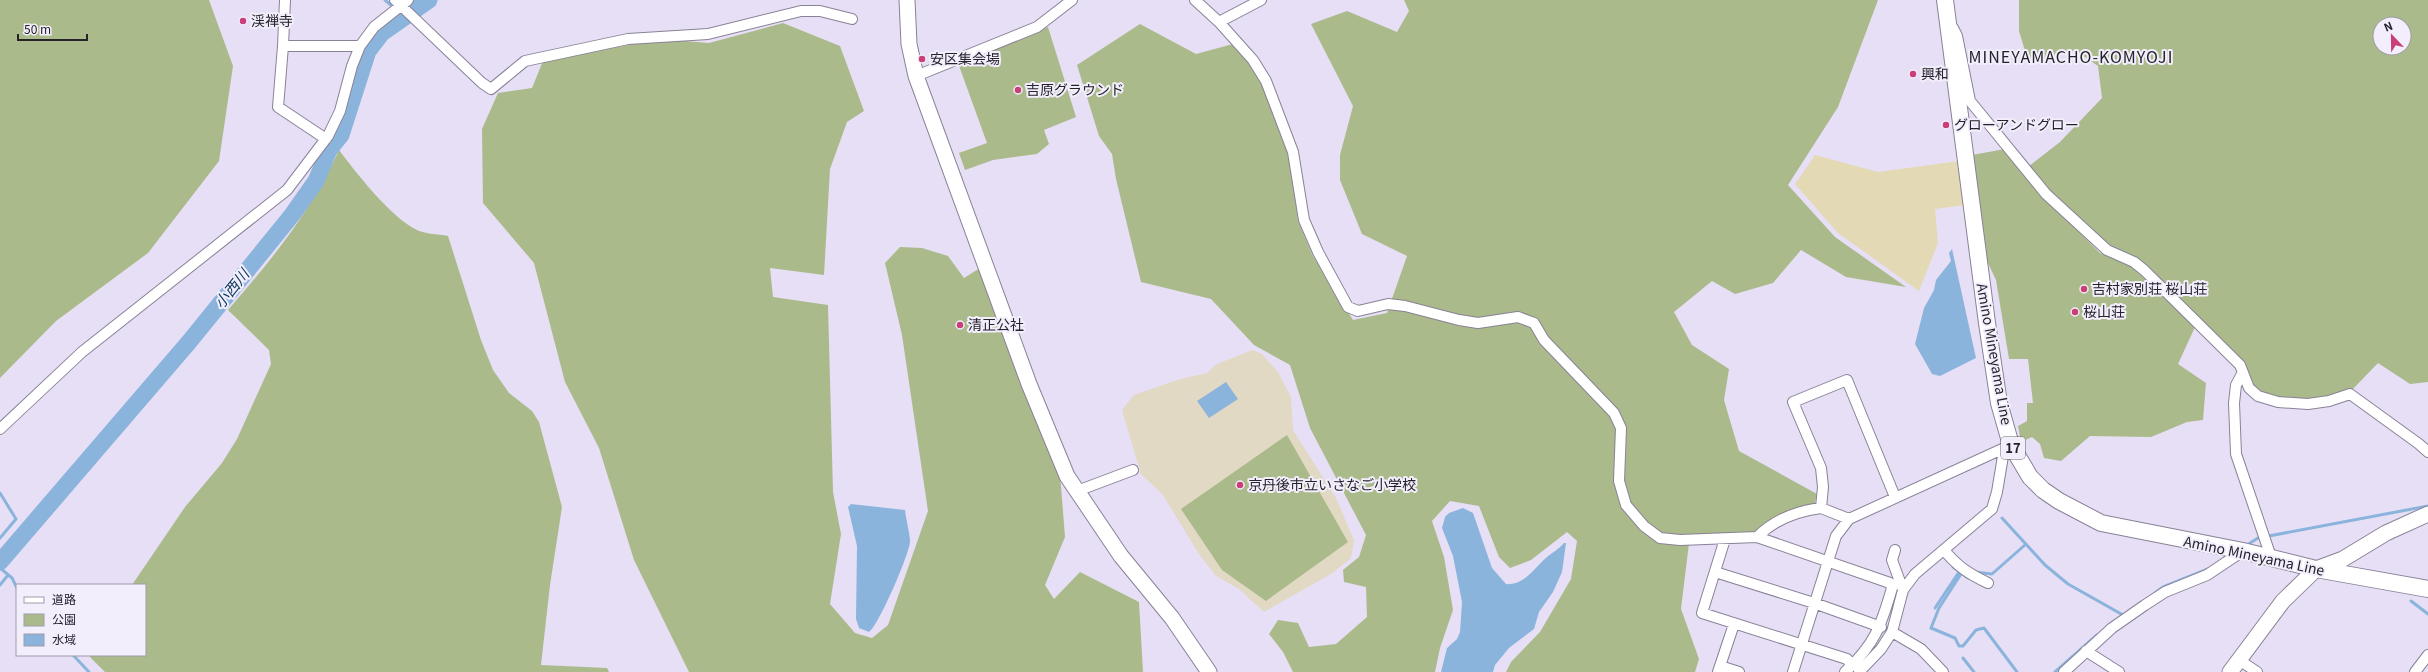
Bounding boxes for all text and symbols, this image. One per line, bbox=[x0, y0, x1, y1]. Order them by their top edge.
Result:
place label: 渓禅寺 bbox=[251, 10, 293, 30]
scale bar bbox=[18, 16, 87, 42]
marker: 渓禅寺 bbox=[238, 16, 248, 26]
north arrow bbox=[2372, 16, 2412, 56]
text: N bbox=[2381, 17, 2395, 35]
text: 50 m bbox=[24, 20, 51, 37]
district label: MINEYAMACHO-KOMYOJI bbox=[1969, 44, 2173, 68]
place label: 安区集会場 bbox=[930, 48, 1000, 68]
marker: 安区集会場 bbox=[917, 54, 927, 64]
place label: 興和 bbox=[1921, 63, 1949, 83]
marker: 興和 bbox=[1908, 69, 1918, 79]
place label: 吉原グラウンド bbox=[1026, 79, 1124, 99]
marker: 吉原グラウンド bbox=[1013, 85, 1023, 95]
place label: グローアンドグロー bbox=[1954, 114, 2079, 134]
marker: グローアンドグロー bbox=[1941, 120, 1951, 130]
water label: 小西川 bbox=[209, 262, 254, 312]
place label: 吉村家別荘 桜山荘 bbox=[2092, 278, 2207, 298]
street label: Amino Mineyama Line bbox=[1973, 281, 2017, 427]
marker: 吉村家別荘 桜山荘 bbox=[2079, 284, 2089, 294]
place label: 桜山荘 bbox=[2083, 301, 2125, 321]
marker: 桜山荘 bbox=[2070, 307, 2080, 317]
place label: 清正公社 bbox=[968, 314, 1024, 334]
marker: 清正公社 bbox=[955, 320, 965, 330]
road number: 17 bbox=[2001, 437, 2025, 459]
place label: 京丹後市立いさなご小学校 bbox=[1248, 474, 1416, 494]
marker: 京丹後市立いさなご小学校 bbox=[1235, 480, 1245, 490]
street label: Amino Mineyama Line bbox=[2182, 530, 2327, 580]
legend bbox=[16, 584, 146, 656]
text: 道路 bbox=[52, 590, 76, 607]
text: 公園 bbox=[52, 610, 76, 627]
text: 水域 bbox=[52, 630, 76, 647]

